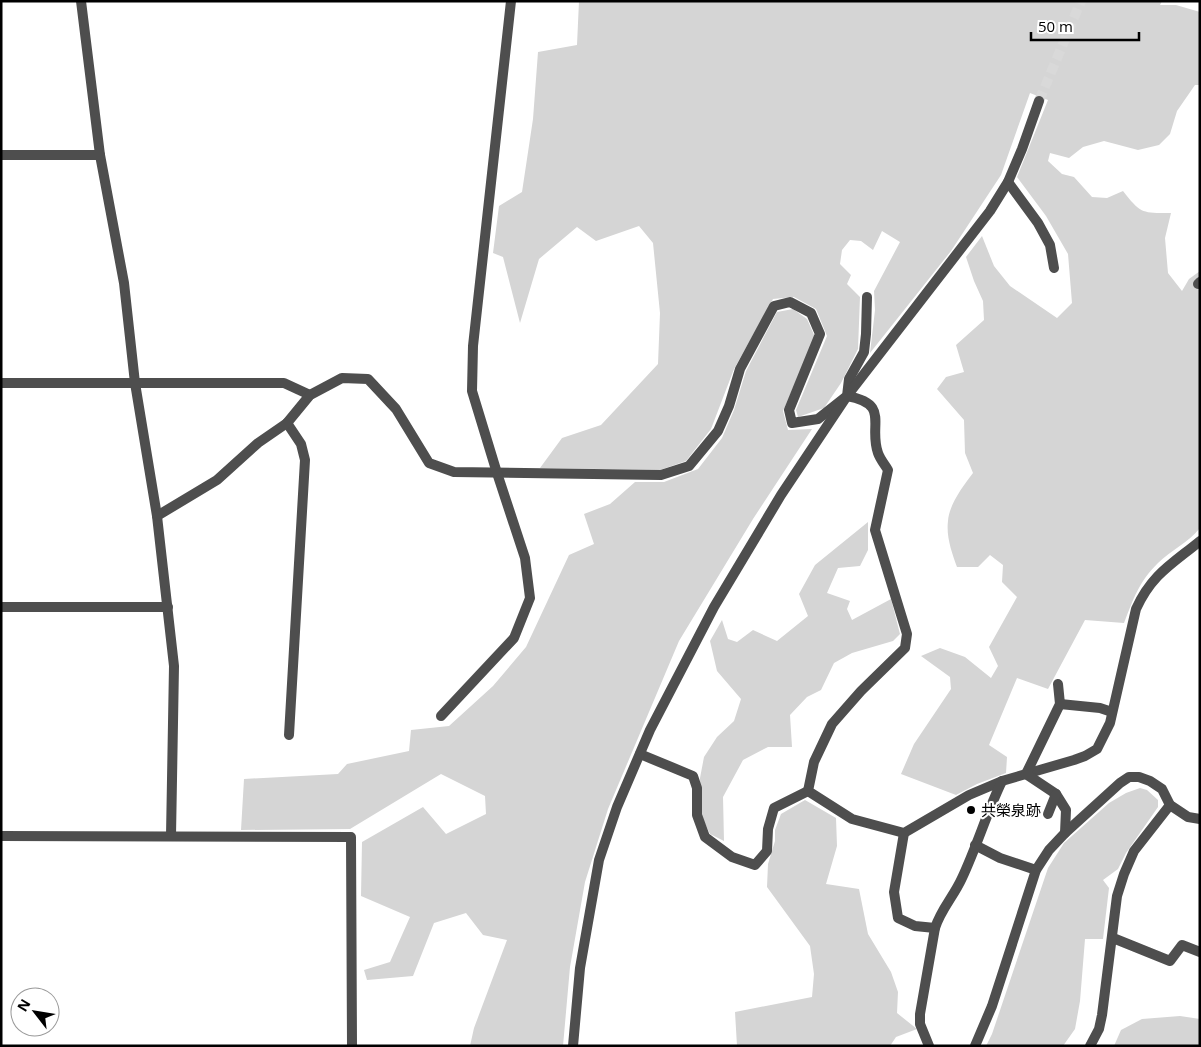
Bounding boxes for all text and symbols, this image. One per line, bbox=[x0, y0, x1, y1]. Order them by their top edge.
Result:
scale bar bbox=[1031, 10, 1138, 42]
text: 50 m bbox=[1038, 16, 1073, 36]
place label: 共榮泉跡 bbox=[981, 800, 1041, 820]
marker: 共榮泉跡 bbox=[965, 804, 977, 816]
north arrow bbox=[10, 987, 60, 1037]
text: N bbox=[12, 995, 35, 1015]

